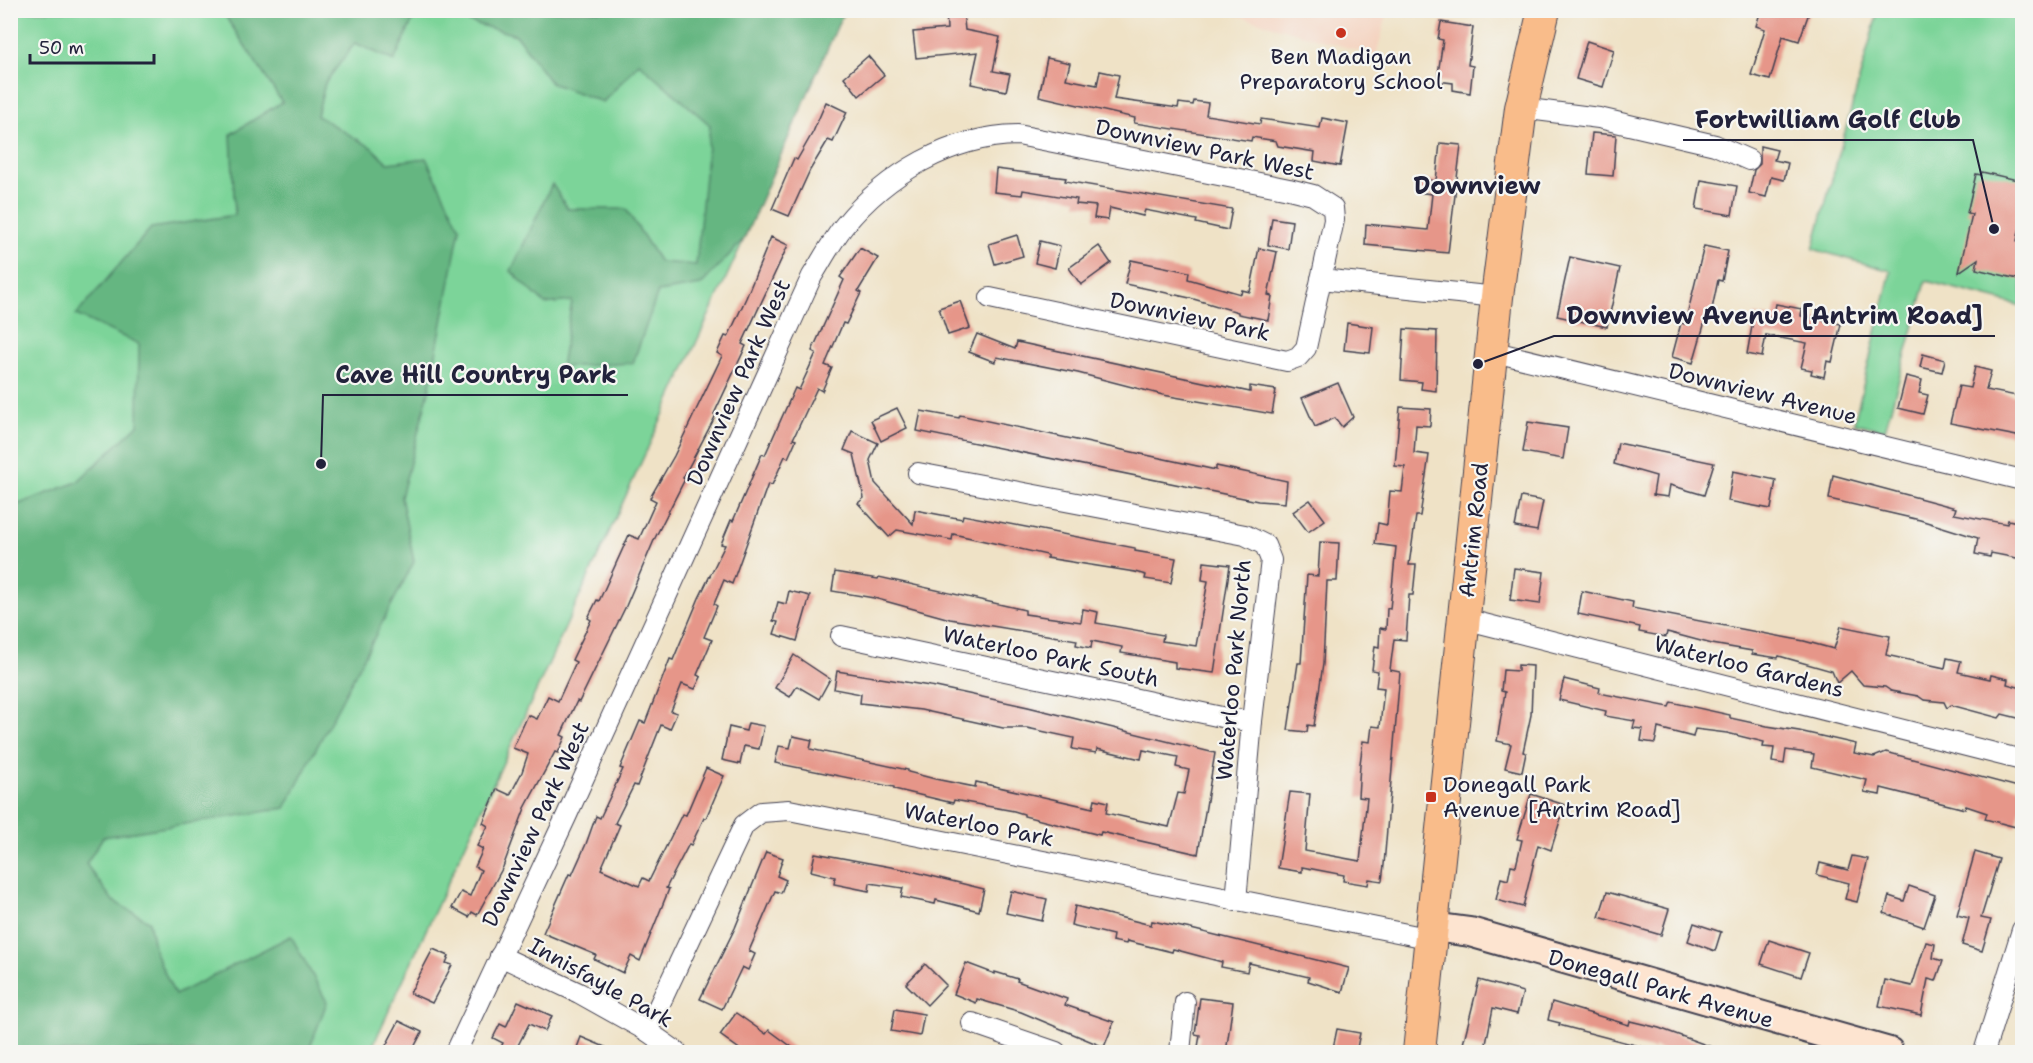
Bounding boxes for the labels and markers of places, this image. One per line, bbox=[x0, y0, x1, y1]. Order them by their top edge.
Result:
marker: Ben Madigan Preparatory School bbox=[1334, 26, 1348, 40]
place label: Ben Madigan Preparatory School bbox=[1239, 42, 1443, 96]
callout: Fortwilliam Golf Club bbox=[1683, 98, 1973, 140]
callout: Downview Avenue [Antrim Road] bbox=[1554, 294, 1995, 336]
callout: Cave Hill Country Park bbox=[323, 353, 628, 395]
place label: Donegall Park Avenue [Antrim Road] bbox=[1443, 770, 1681, 824]
marker: Donegall Park Avenue [Antrim Road] bbox=[1424, 790, 1438, 804]

